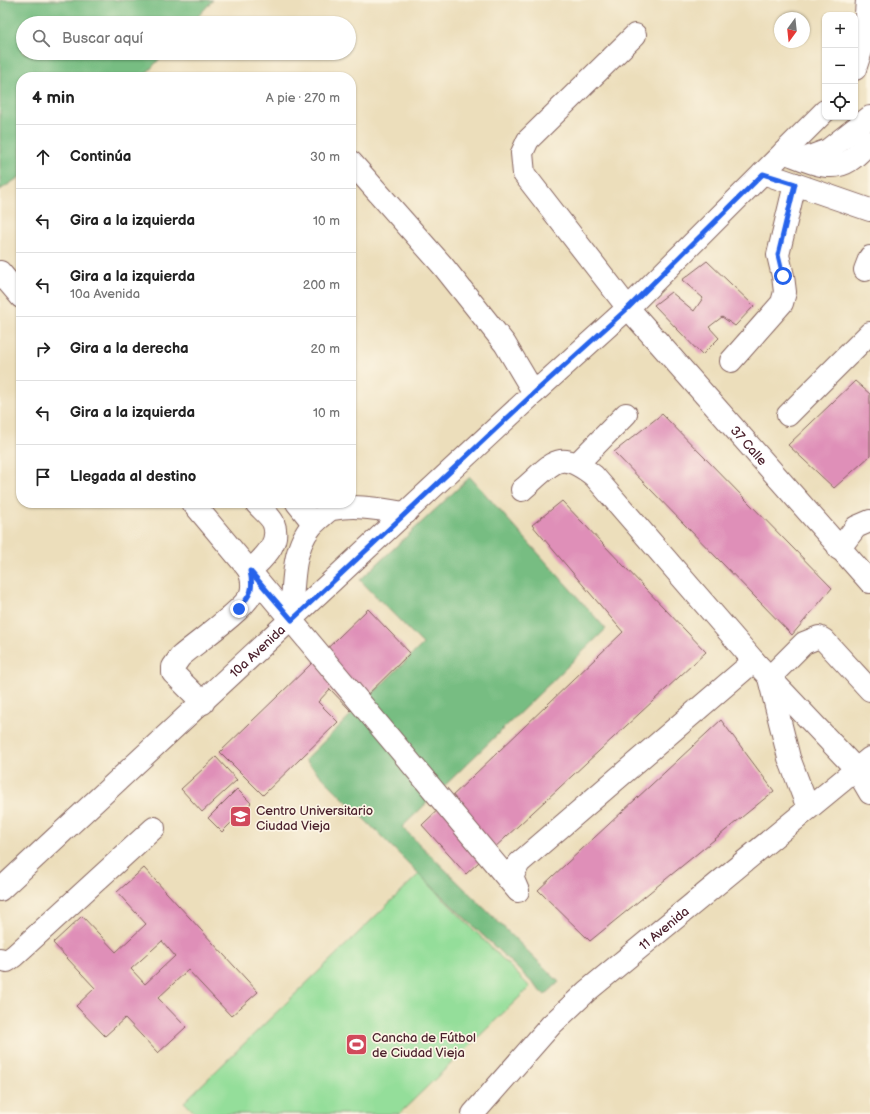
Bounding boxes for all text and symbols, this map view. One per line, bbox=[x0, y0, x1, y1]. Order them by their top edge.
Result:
north arrow bbox=[774, 12, 810, 48]
map controls bbox=[822, 12, 858, 120]
button: + bbox=[822, 12, 858, 48]
search box bbox=[16, 16, 356, 60]
icon: search bbox=[30, 27, 52, 49]
text: Buscar aquí bbox=[62, 29, 143, 48]
button: − bbox=[822, 48, 858, 84]
button: locate bbox=[822, 84, 858, 120]
text: 4 min bbox=[32, 88, 75, 108]
text: A pie · 270 m bbox=[266, 90, 340, 106]
icon: ahead bbox=[32, 146, 54, 168]
text: Continúa bbox=[70, 147, 131, 166]
text: 30 m bbox=[310, 149, 340, 165]
icon: left bbox=[32, 210, 54, 232]
text: Gira a la izquierda bbox=[70, 211, 195, 230]
text: 10 m bbox=[313, 213, 340, 229]
text: Gira a la izquierda bbox=[70, 267, 195, 286]
route start bbox=[774, 267, 792, 285]
icon: left bbox=[32, 274, 54, 296]
text: 200 m bbox=[303, 277, 340, 293]
text: 10a Avenida bbox=[70, 286, 140, 302]
icon: right bbox=[32, 338, 54, 360]
text: Gira a la derecha bbox=[70, 339, 189, 358]
text: 20 m bbox=[310, 341, 340, 357]
icon: left bbox=[32, 402, 54, 424]
text: Gira a la izquierda bbox=[70, 403, 195, 422]
text: 10 m bbox=[313, 405, 340, 421]
street label: 37 Calle bbox=[727, 423, 770, 469]
icon: arrive bbox=[32, 466, 54, 488]
text: Llegada al destino bbox=[70, 467, 196, 486]
route end bbox=[230, 600, 248, 618]
street label: 10a Avenida bbox=[226, 622, 289, 681]
place label: Centro Universitario Ciudad Vieja bbox=[256, 803, 373, 834]
school or university icon: Centro Universitario Ciudad Vieja bbox=[227, 804, 253, 830]
street label: 11 Avenida bbox=[636, 903, 693, 954]
place label: Cancha de Fútbol de Ciudad Vieja bbox=[372, 1030, 476, 1061]
sports icon: Cancha de Fútbol de Ciudad Vieja bbox=[344, 1031, 370, 1057]

